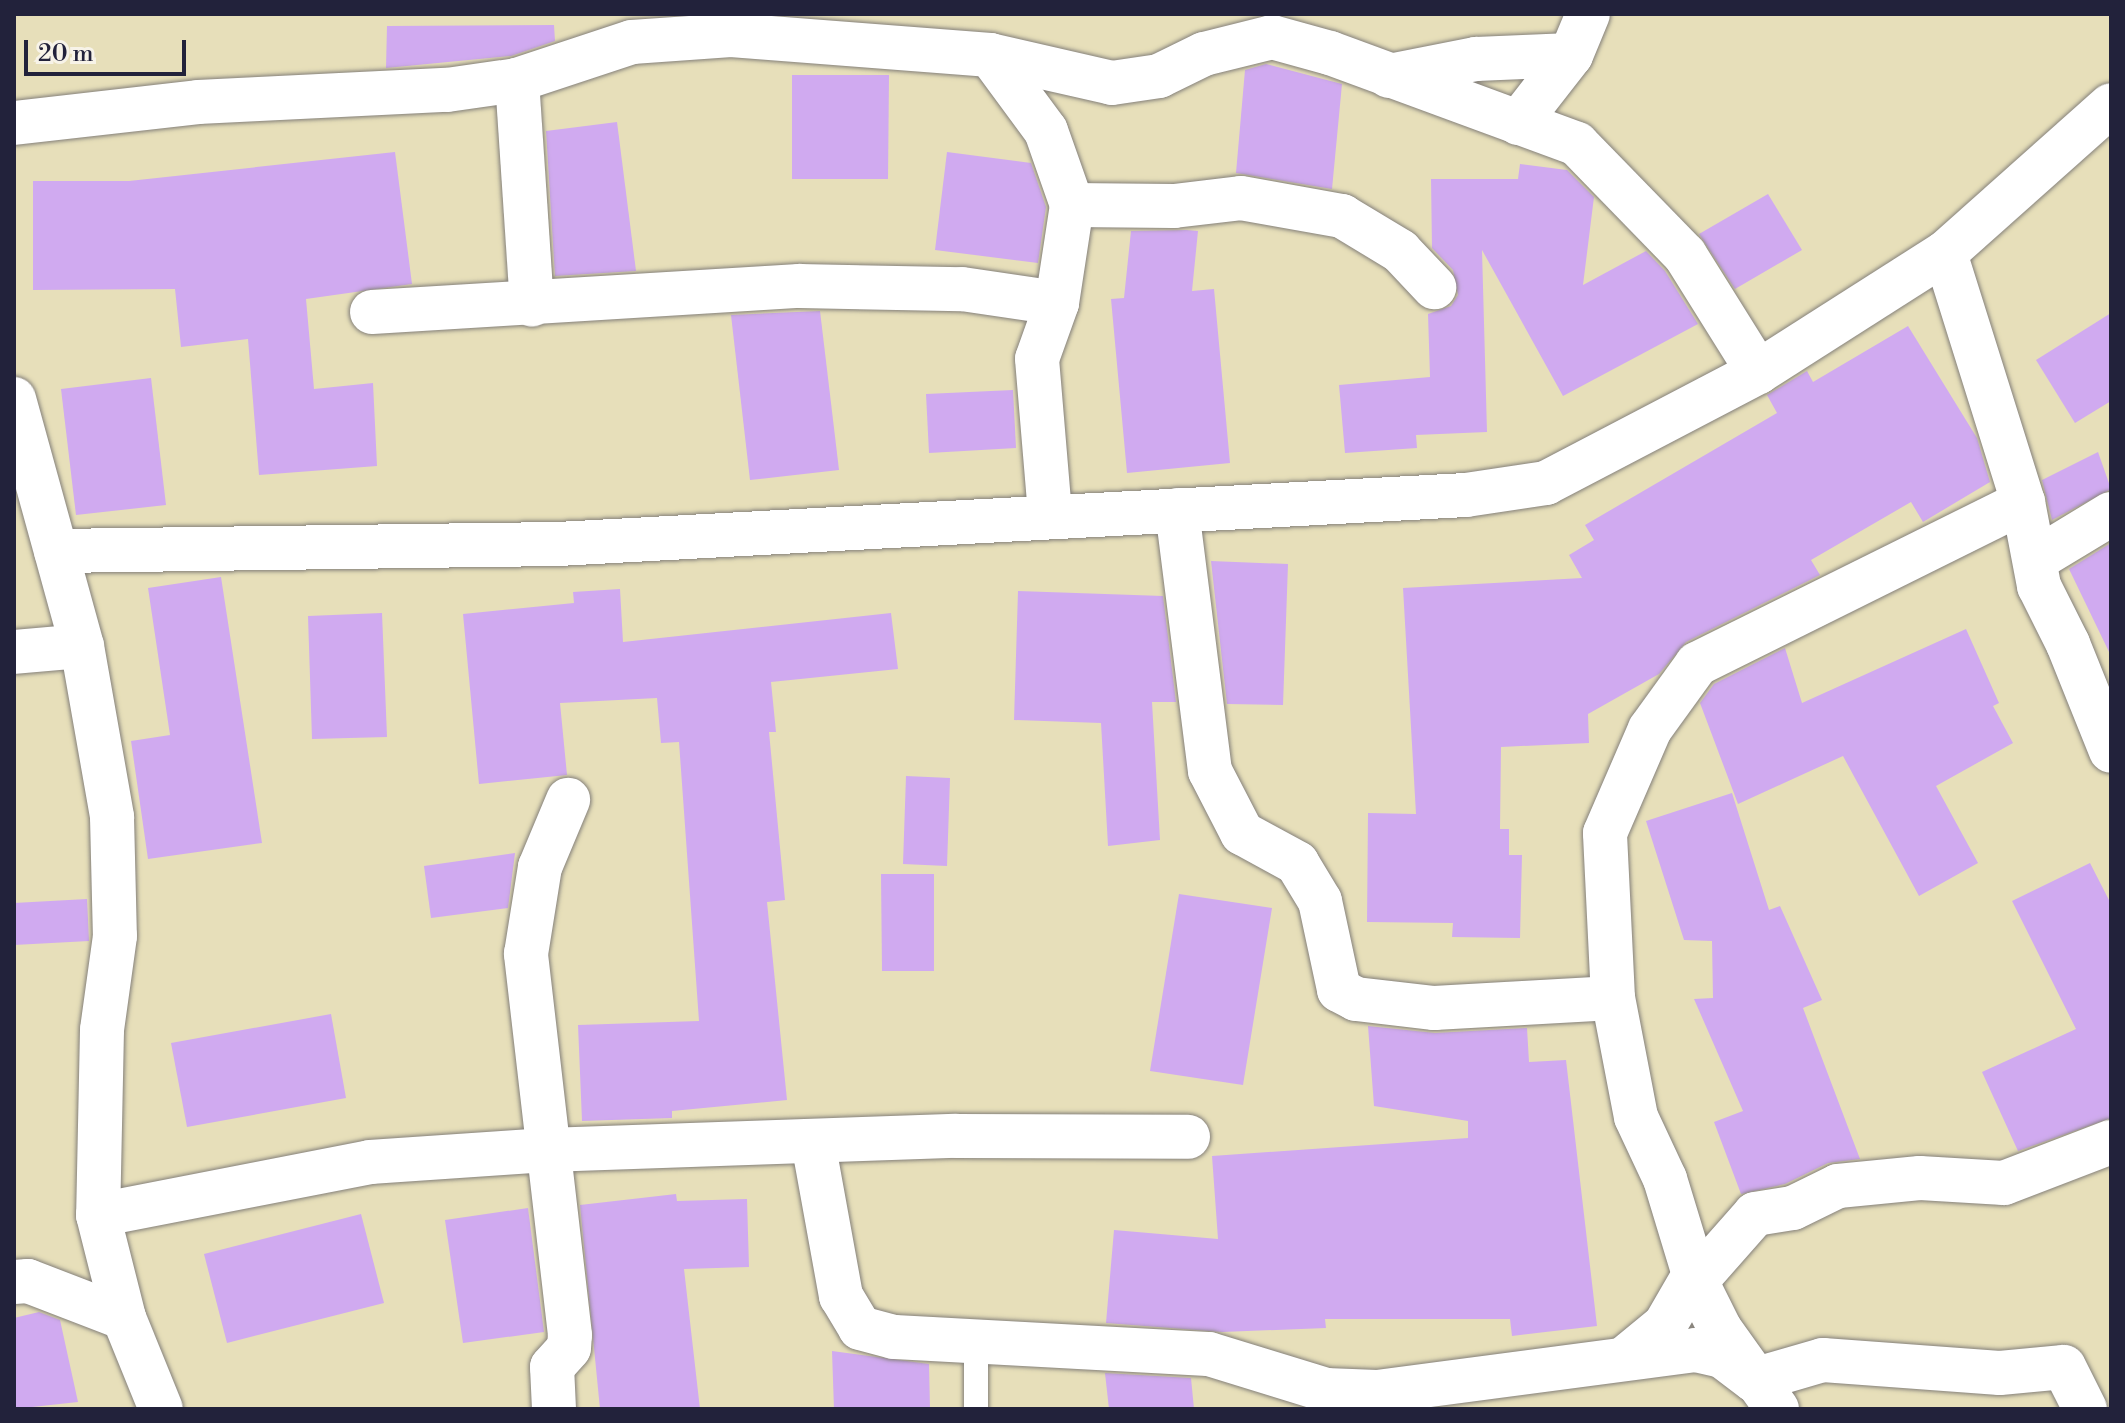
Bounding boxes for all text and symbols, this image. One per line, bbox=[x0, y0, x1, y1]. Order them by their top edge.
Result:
scale bar bbox=[28, 24, 190, 74]
text: 20 m bbox=[38, 39, 94, 69]

